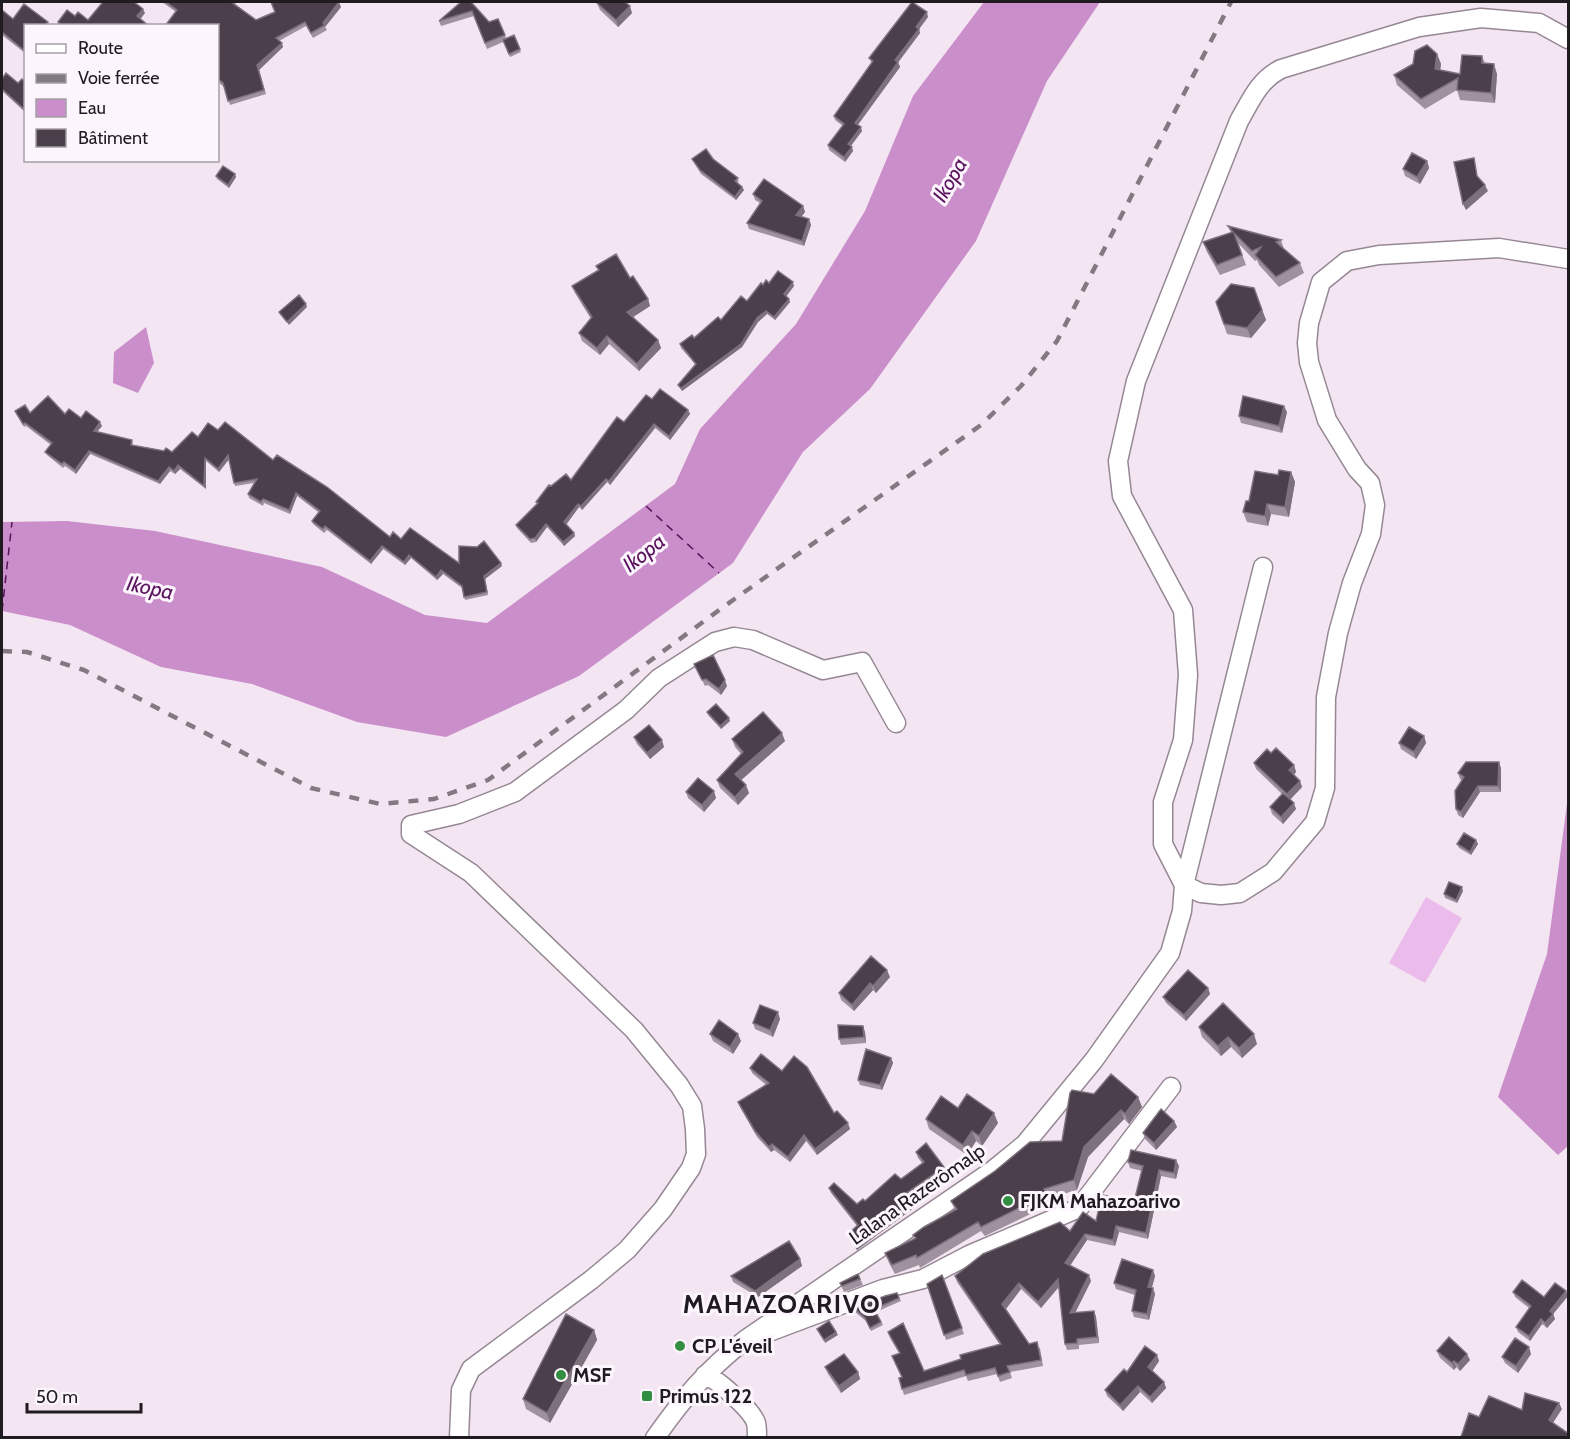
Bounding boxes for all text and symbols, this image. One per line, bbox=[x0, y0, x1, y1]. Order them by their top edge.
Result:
legend bbox=[24, 24, 219, 162]
text: Route bbox=[78, 37, 123, 59]
text: Voie ferrée bbox=[78, 67, 159, 89]
text: Eau bbox=[78, 97, 106, 119]
text: Bâtiment bbox=[78, 127, 148, 149]
water label: Ikopa bbox=[927, 153, 972, 206]
water label: Ikopa bbox=[618, 528, 670, 577]
water label: Ikopa bbox=[125, 570, 176, 605]
street label: Lalana Razerômalp bbox=[844, 1138, 990, 1250]
place label: FJKM Mahazoarivo bbox=[1020, 1189, 1181, 1213]
marker: FJKM Mahazoarivo bbox=[1001, 1194, 1015, 1208]
district label: MAHAZOARIVO bbox=[683, 1288, 881, 1320]
place label: CP L'éveil bbox=[692, 1334, 773, 1358]
marker: CP L'éveil bbox=[673, 1339, 687, 1353]
place label: MSF bbox=[573, 1363, 612, 1387]
marker: MSF bbox=[554, 1368, 568, 1382]
scale bar bbox=[27, 1376, 141, 1414]
place label: Primus 122 bbox=[659, 1384, 752, 1408]
text: 50 m bbox=[36, 1386, 78, 1408]
marker: Primus 122 bbox=[640, 1389, 654, 1403]

